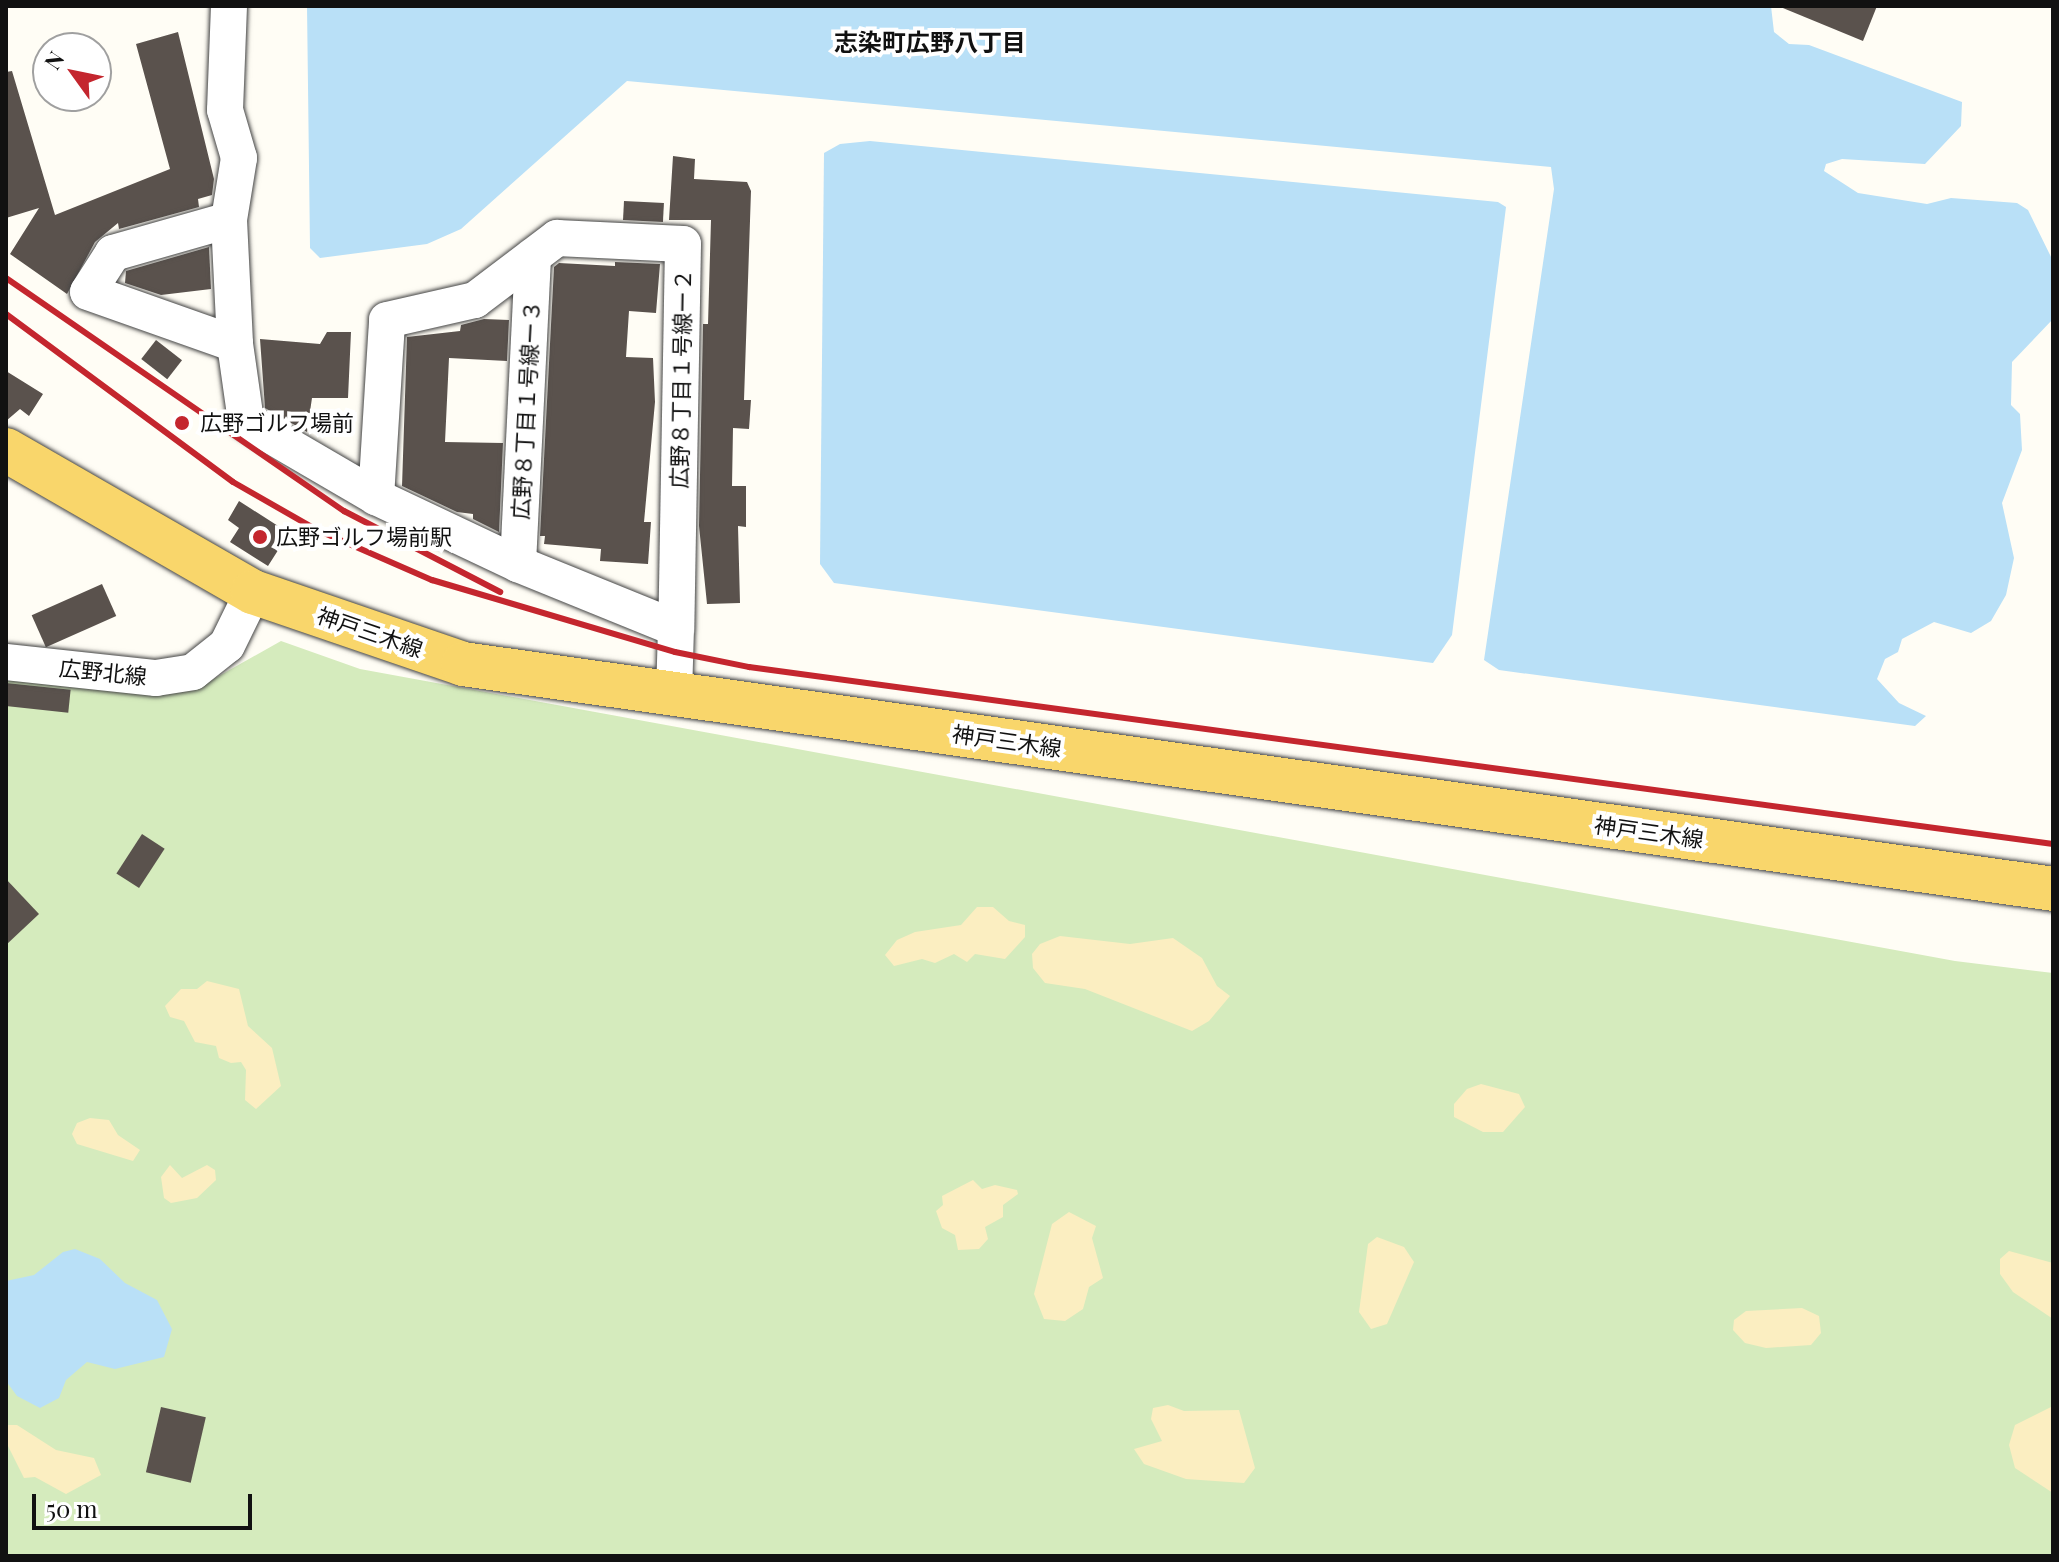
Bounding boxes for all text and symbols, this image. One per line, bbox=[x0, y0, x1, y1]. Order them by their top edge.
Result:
district label: 志染町広野八丁目 bbox=[834, 28, 1026, 56]
north arrow bbox=[32, 32, 112, 112]
text: N bbox=[37, 45, 70, 75]
street label: 広野８丁目１号線ー２ bbox=[666, 269, 696, 489]
street label: 広野８丁目１号線ー３ bbox=[507, 299, 545, 521]
place label: 広野ゴルフ場前 bbox=[200, 410, 354, 436]
marker: 広野ゴルフ場前 bbox=[171, 412, 193, 434]
place label: 広野ゴルフ場前駅 bbox=[276, 524, 452, 550]
marker: 広野ゴルフ場前駅 bbox=[251, 528, 269, 546]
street label: 神戸三木線 bbox=[314, 602, 426, 662]
street label: 広野北線 bbox=[58, 654, 148, 690]
street label: 神戸三木線 bbox=[951, 720, 1063, 762]
street label: 神戸三木線 bbox=[1593, 811, 1705, 853]
scale bar bbox=[36, 1478, 256, 1528]
text: 50 m bbox=[46, 1492, 98, 1524]

